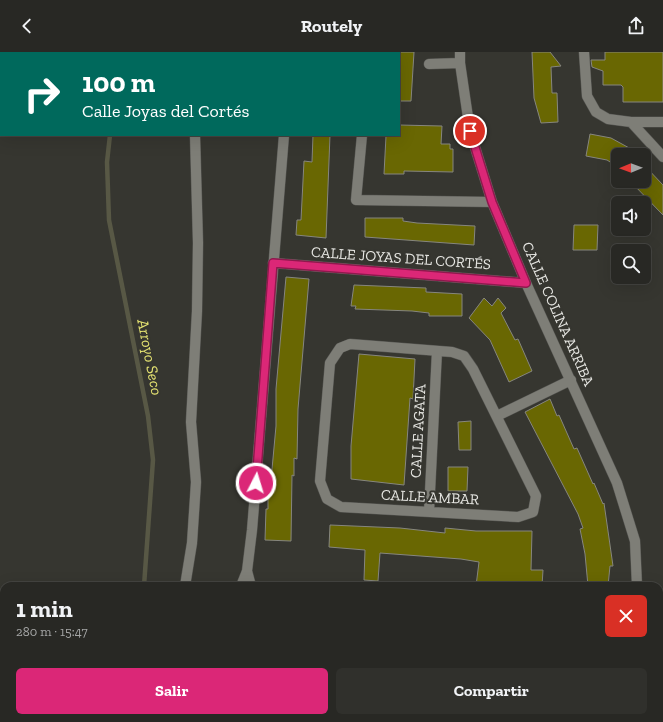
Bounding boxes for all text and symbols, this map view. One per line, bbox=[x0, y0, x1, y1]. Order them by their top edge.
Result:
icon: back bbox=[16, 15, 38, 37]
text: Routely bbox=[301, 15, 362, 37]
icon: share bbox=[625, 15, 647, 37]
text: 100 m bbox=[82, 66, 155, 99]
icon: right bbox=[16, 68, 68, 120]
text: Calle Joyas del Cortés bbox=[82, 100, 249, 122]
pin bbox=[453, 114, 487, 148]
icon: arrive bbox=[459, 120, 481, 142]
north arrow bbox=[611, 148, 651, 188]
map controls bbox=[611, 148, 651, 284]
button: sound bbox=[611, 196, 651, 236]
street label: CALLE COLINA ARRIBA bbox=[518, 239, 598, 389]
street label: CALLE JOYAS DEL CORTÉS bbox=[311, 243, 491, 273]
button: search bbox=[611, 244, 651, 284]
water label: Arroyo Seco bbox=[133, 316, 167, 397]
street label: CALLE AGATA bbox=[407, 383, 429, 479]
position arrow bbox=[235, 462, 277, 504]
street label: CALLE AMBAR bbox=[380, 485, 480, 509]
text: 1 min bbox=[16, 594, 73, 623]
button: close bbox=[605, 595, 647, 637]
text: 280 m · 15:47 bbox=[16, 624, 88, 639]
button: Salir bbox=[16, 668, 328, 714]
button: Compartir bbox=[336, 668, 647, 714]

